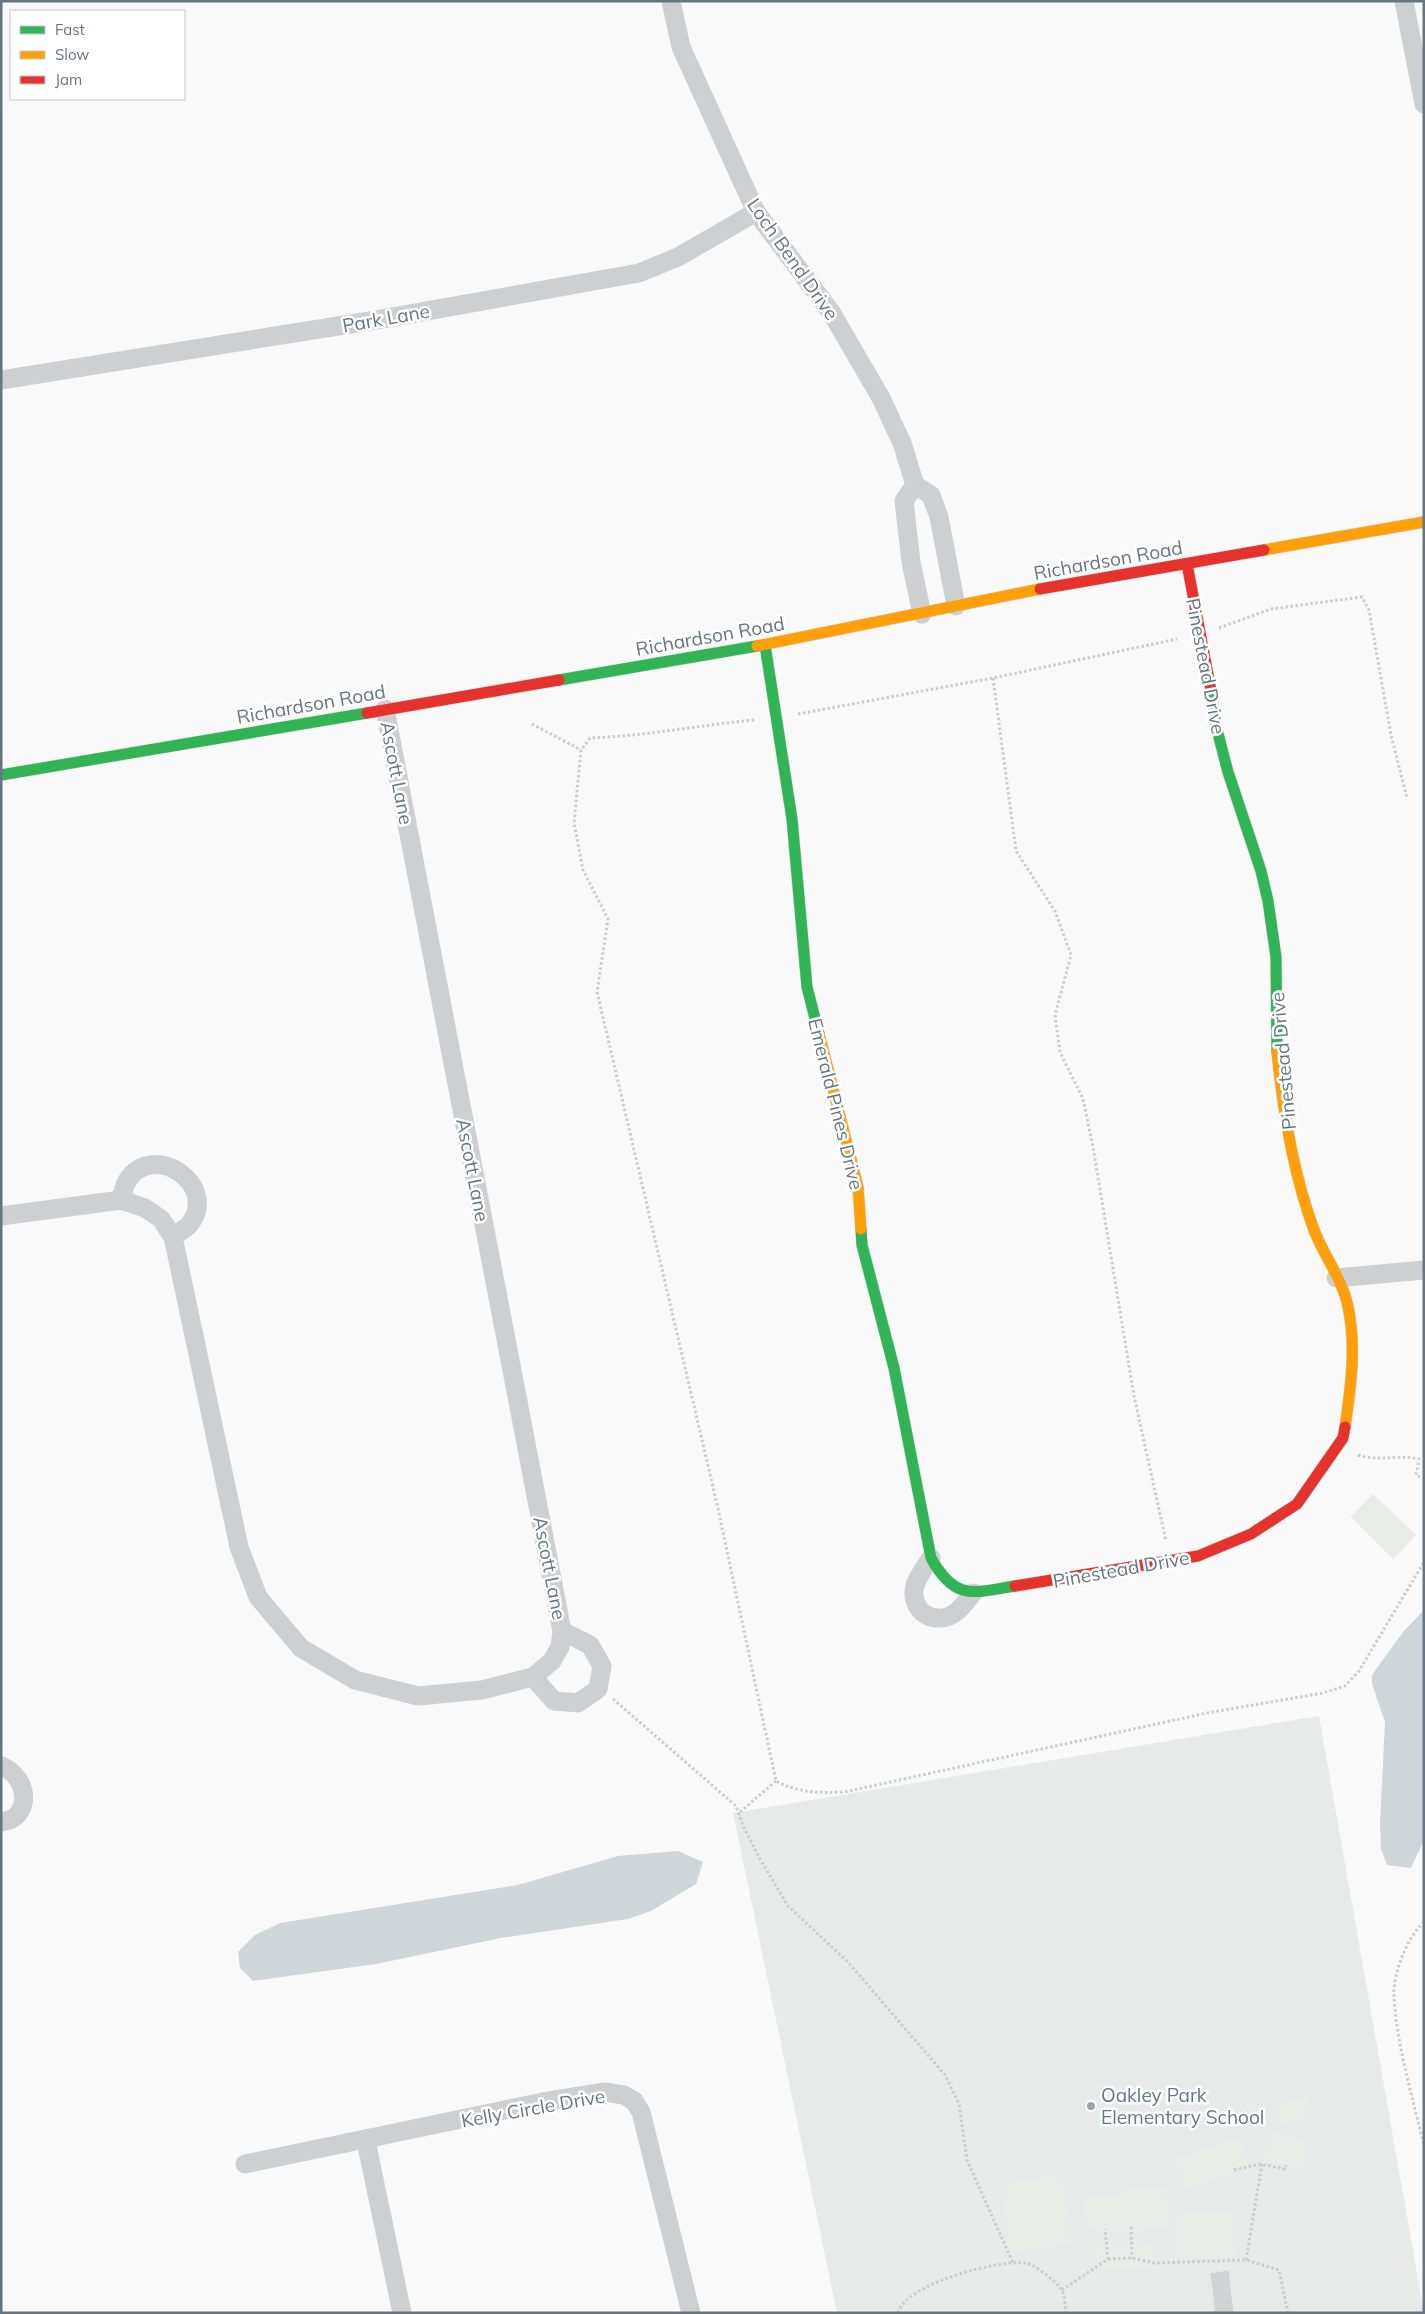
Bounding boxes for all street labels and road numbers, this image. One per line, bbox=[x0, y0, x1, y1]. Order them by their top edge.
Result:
street label: Loch Bend Drive bbox=[742, 193, 844, 325]
street label: Park Lane bbox=[340, 299, 432, 337]
street label: Richardson Road bbox=[1032, 535, 1184, 585]
street label: Pinestead Drive bbox=[1181, 596, 1231, 736]
street label: Richardson Road bbox=[634, 611, 786, 661]
street label: Richardson Road bbox=[235, 679, 387, 729]
street label: Ascott Lane bbox=[375, 719, 419, 827]
street label: Pinestead Drive bbox=[1265, 991, 1301, 1131]
street label: Emerald Pines Drive bbox=[803, 1016, 869, 1192]
street label: Ascott Lane bbox=[451, 1116, 495, 1224]
street label: Ascott Lane bbox=[528, 1514, 572, 1622]
street label: Pinestead Drive bbox=[1051, 1545, 1191, 1593]
street label: Kelly Circle Drive bbox=[459, 2084, 607, 2132]

